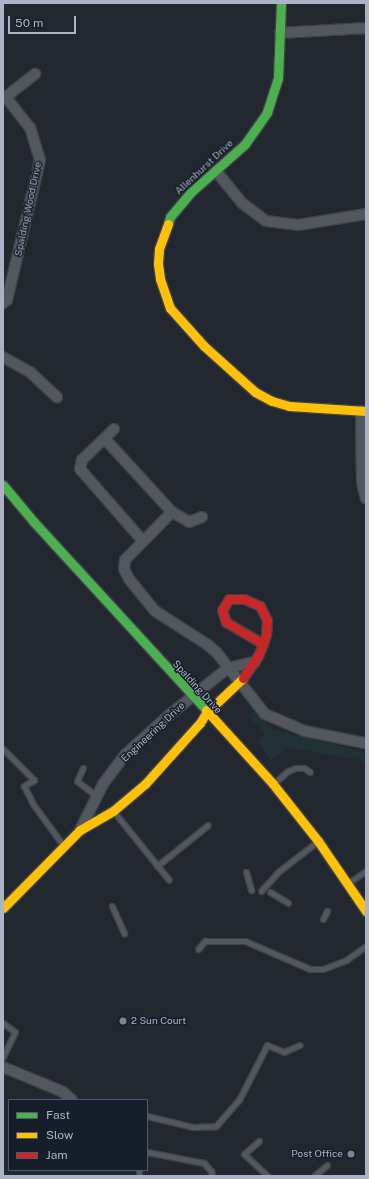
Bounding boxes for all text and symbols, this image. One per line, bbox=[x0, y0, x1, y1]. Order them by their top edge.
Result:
scale bar bbox=[10, 8, 78, 34]
text: 50 m bbox=[15, 16, 43, 30]
street label: Allenhurst Drive bbox=[173, 137, 235, 197]
street label: Spalding Wood Drive bbox=[12, 161, 44, 257]
street label: Spalding Drive bbox=[170, 658, 224, 716]
street label: Engineering Drive bbox=[119, 699, 187, 765]
place label: 2 Sun Court bbox=[131, 1015, 186, 1027]
marker: 2 Sun Court bbox=[118, 1016, 128, 1026]
legend bbox=[8, 1099, 148, 1171]
text: Fast bbox=[46, 1108, 70, 1122]
text: Slow bbox=[46, 1128, 73, 1142]
text: Jam bbox=[46, 1148, 68, 1162]
place label: Post Office bbox=[291, 1148, 343, 1160]
marker: Post Office bbox=[346, 1149, 356, 1159]

